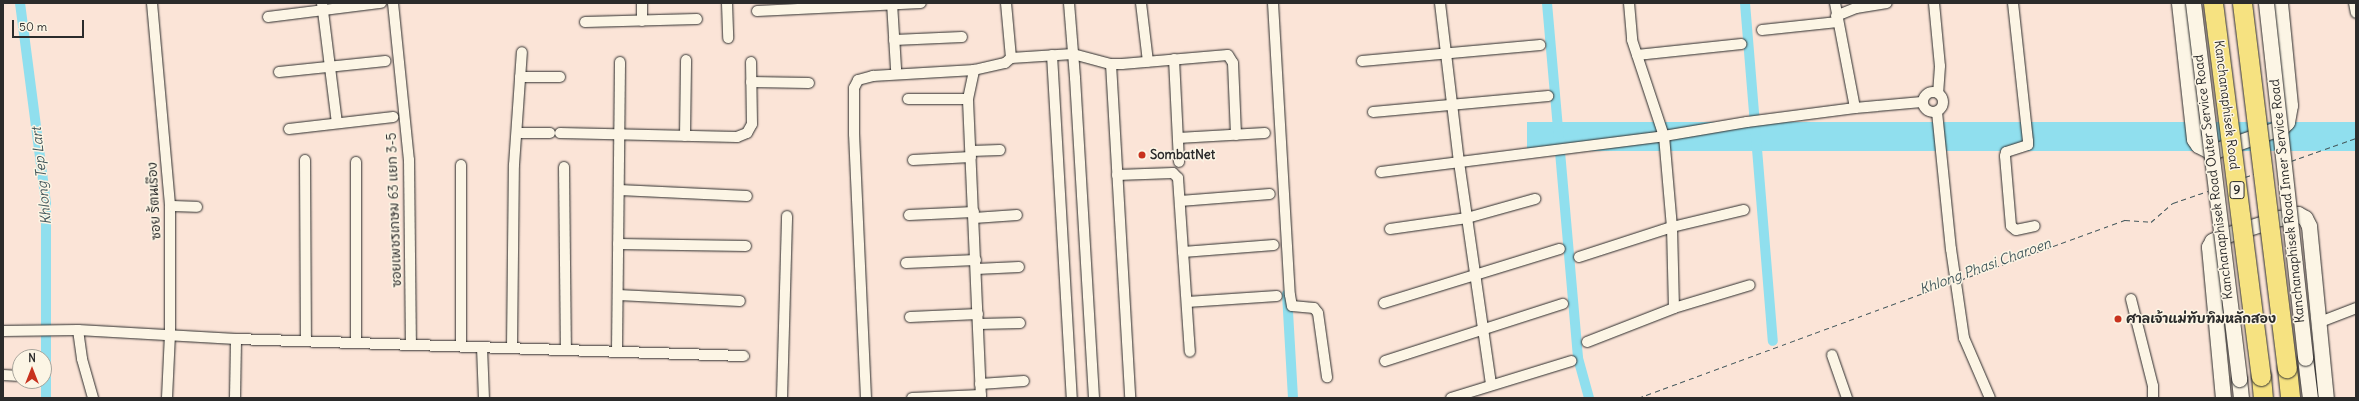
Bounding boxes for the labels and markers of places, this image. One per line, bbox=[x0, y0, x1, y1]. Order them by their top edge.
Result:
place label: SombatNet bbox=[1150, 147, 1215, 163]
marker: SombatNet bbox=[1137, 150, 1147, 160]
place label: ศาลเจ้าแม่ทับทิมหลักสอง bbox=[2126, 311, 2276, 327]
marker: ศาลเจ้าแม่ทับทิมหลักสอง bbox=[2113, 314, 2123, 324]

